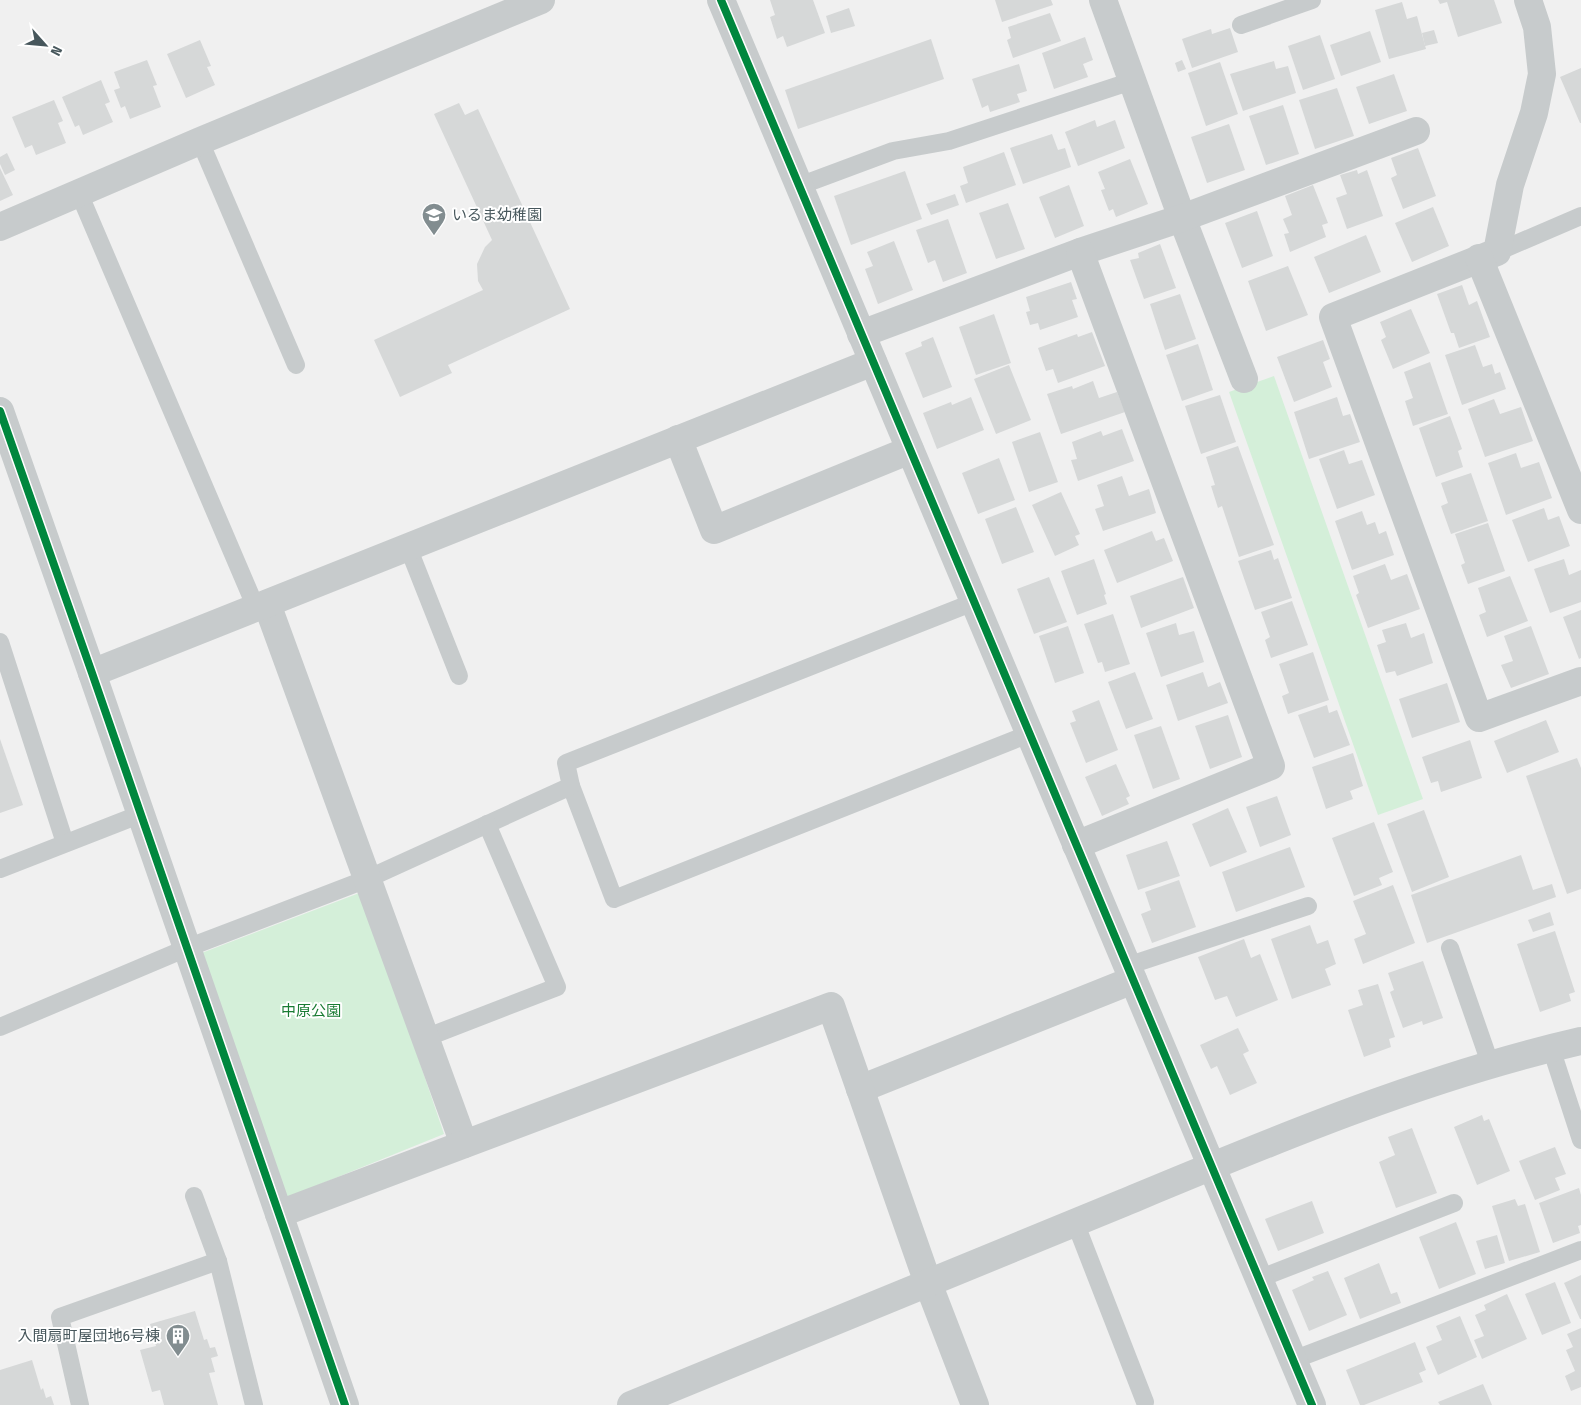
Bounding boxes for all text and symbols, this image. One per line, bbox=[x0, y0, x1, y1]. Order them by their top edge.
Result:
north arrow bbox=[20, 20, 70, 70]
text: N bbox=[47, 43, 66, 58]
school or university icon: いるま幼稚園 bbox=[421, 202, 447, 236]
place label: いるま幼稚園 bbox=[452, 206, 542, 224]
park label: 中原公園 bbox=[281, 1002, 341, 1020]
building icon: 入間扇町屋団地6号棟 bbox=[165, 1323, 191, 1357]
place label: 入間扇町屋団地6号棟 bbox=[18, 1327, 160, 1345]

